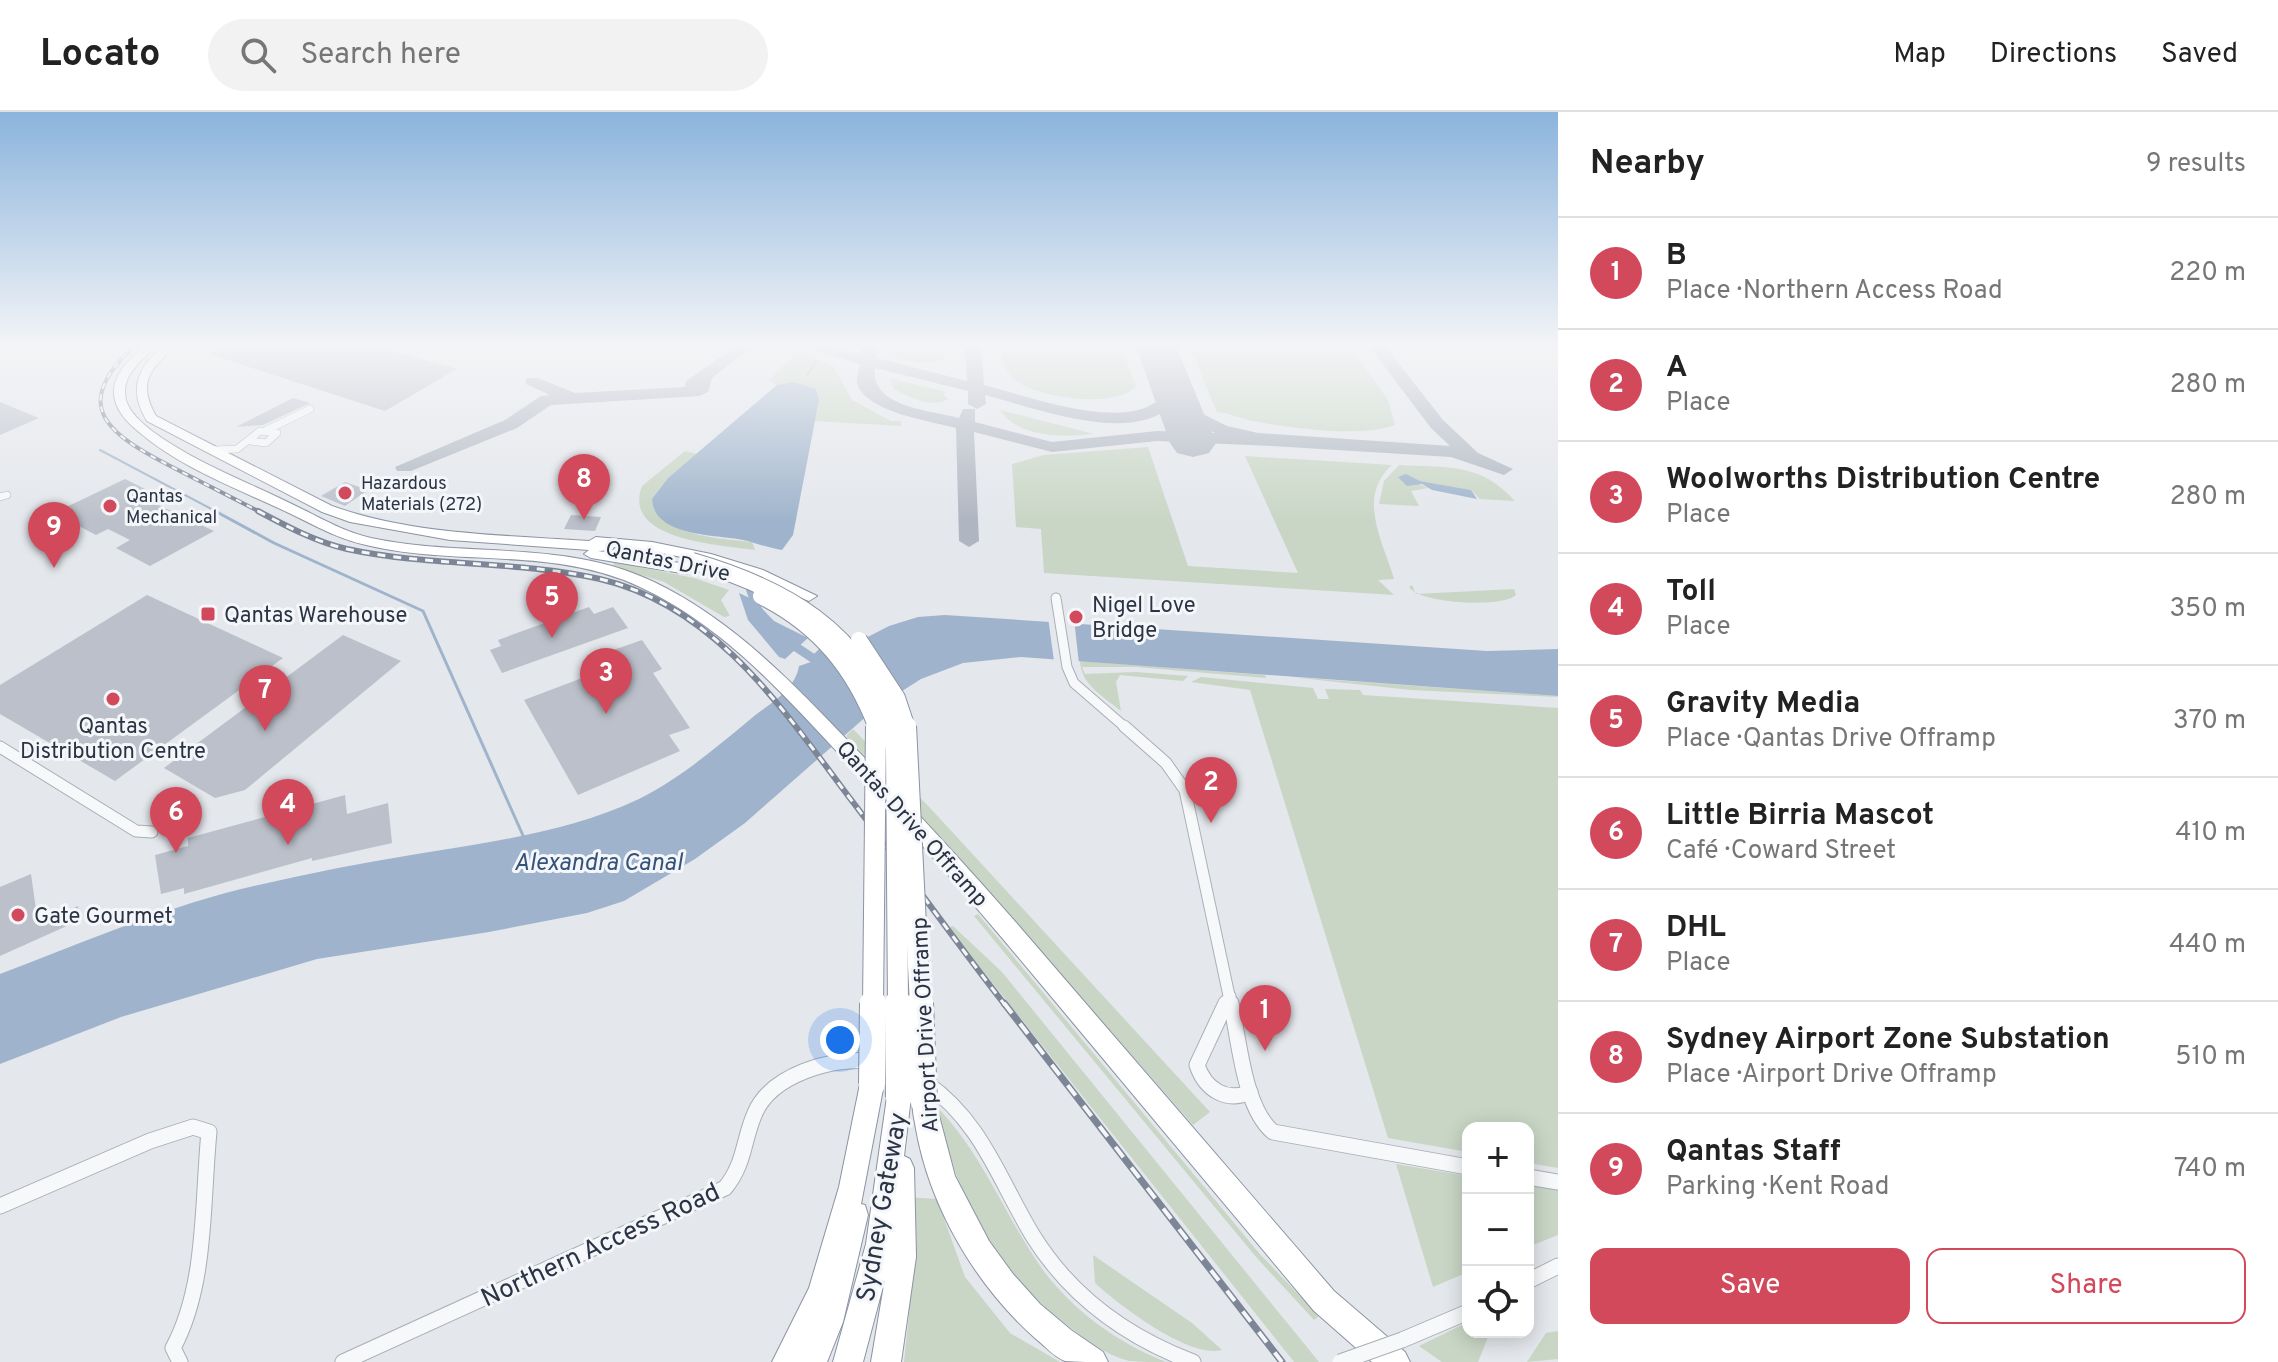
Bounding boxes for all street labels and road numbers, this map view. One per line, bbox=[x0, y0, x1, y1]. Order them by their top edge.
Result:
street label: Qantas Drive bbox=[603, 536, 732, 589]
street label: Qantas Drive Offramp bbox=[829, 736, 993, 913]
street label: Airport Drive Offramp bbox=[907, 916, 946, 1133]
street label: Sydney Gateway bbox=[851, 1110, 916, 1305]
street label: Northern Access Road bbox=[476, 1176, 726, 1316]

